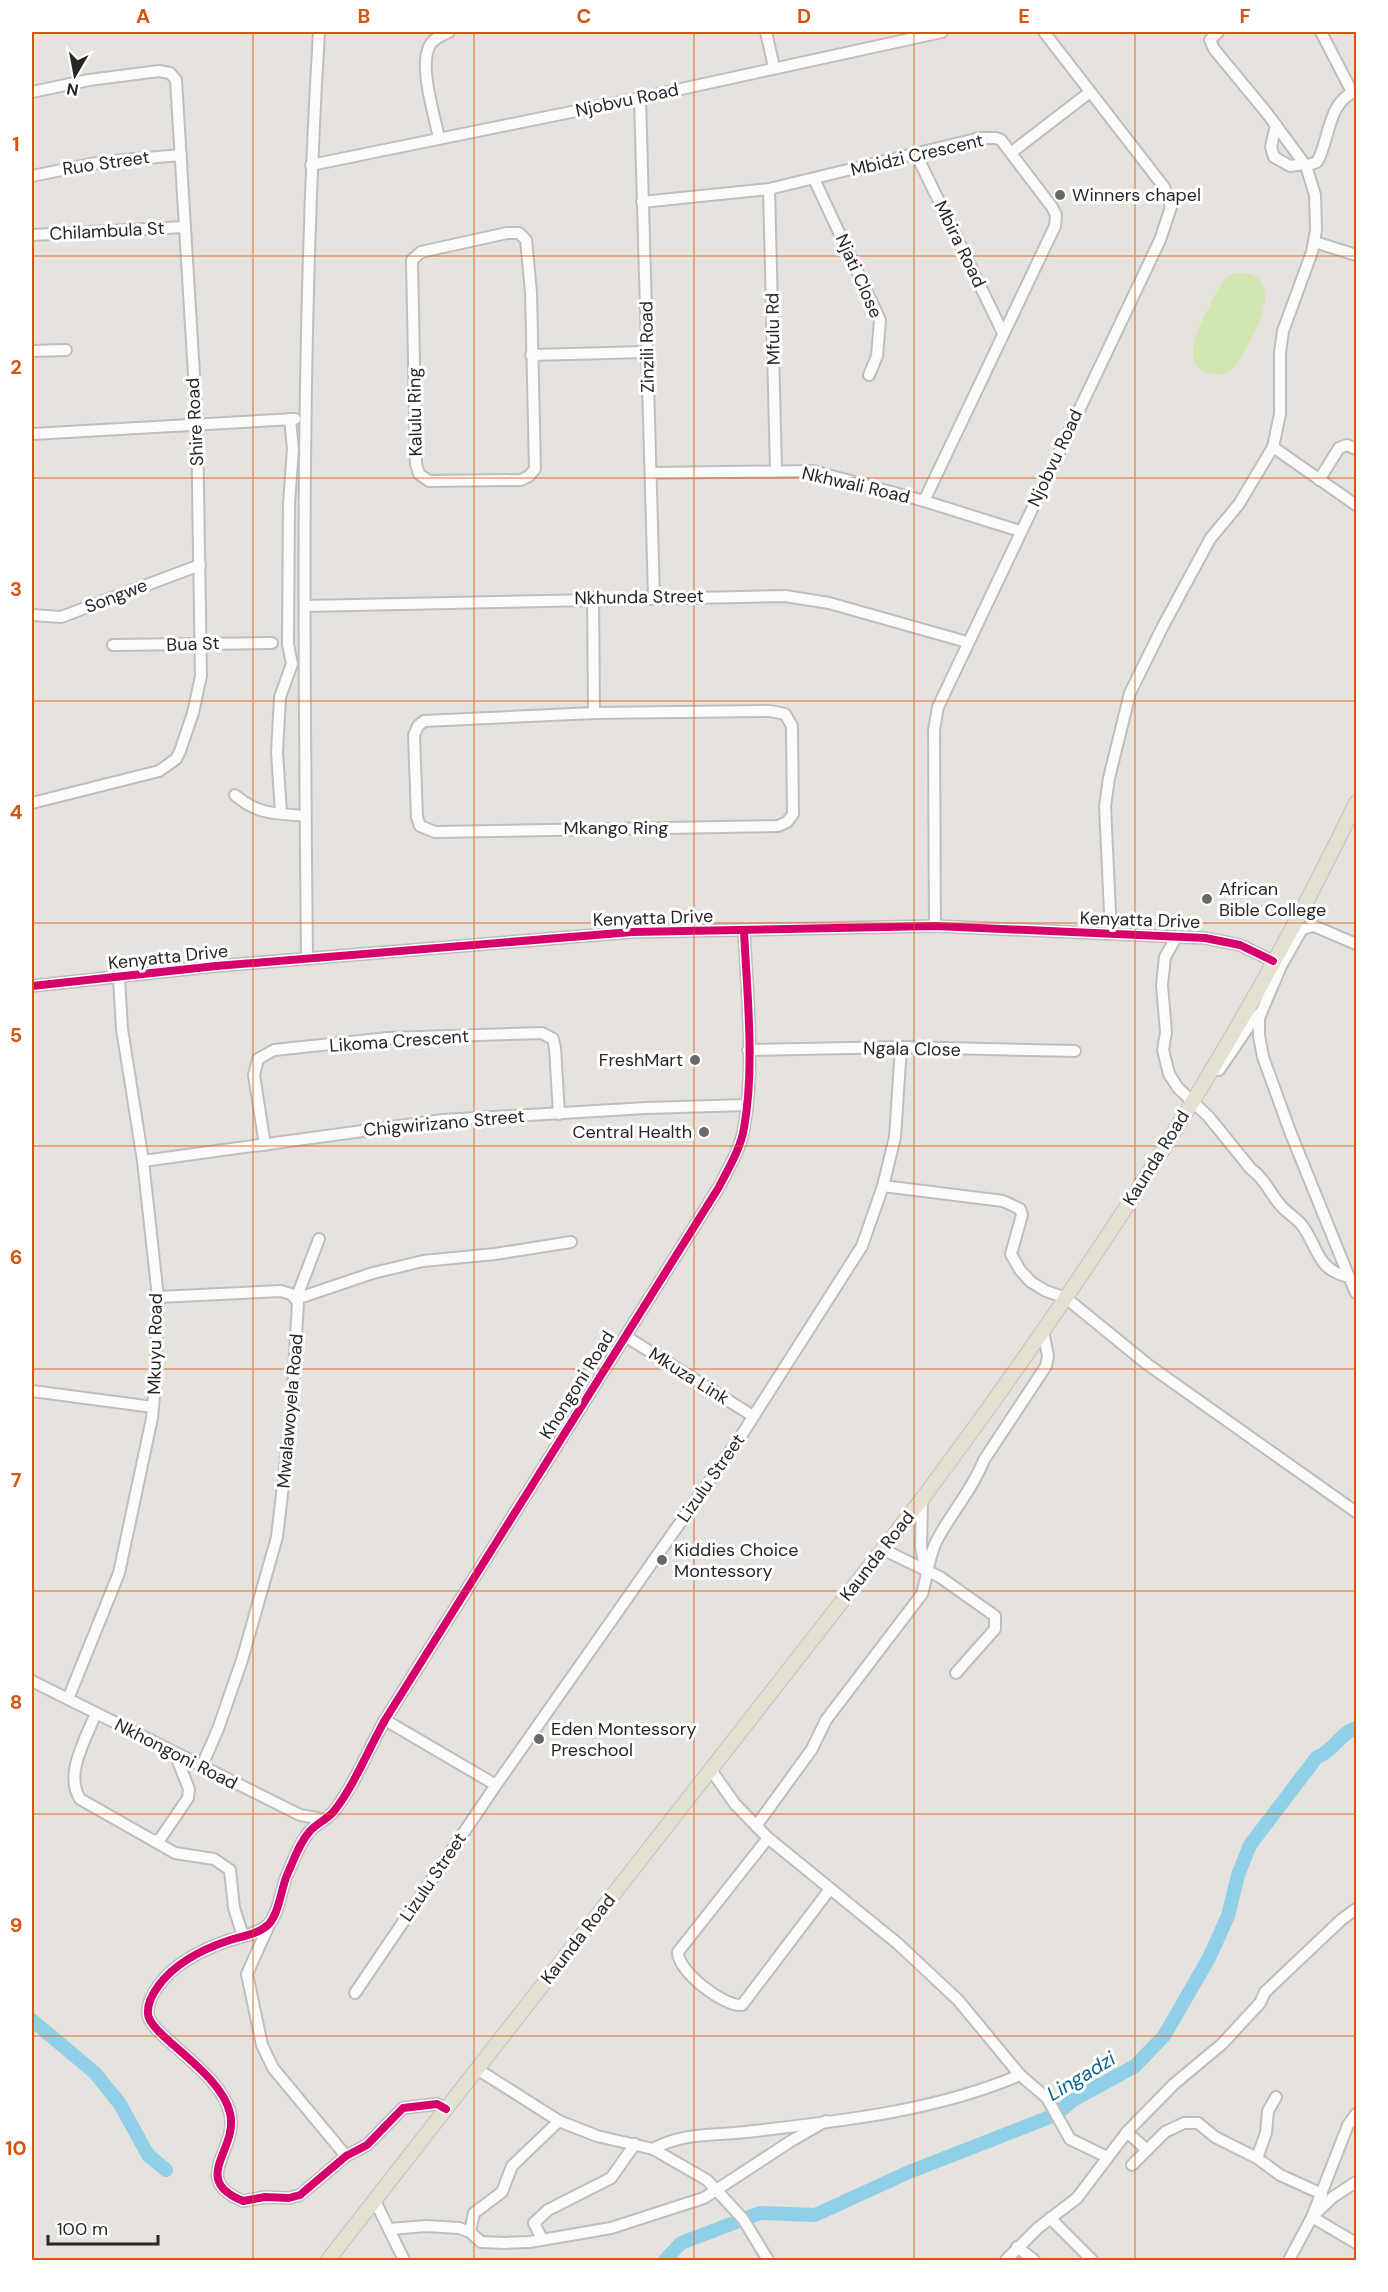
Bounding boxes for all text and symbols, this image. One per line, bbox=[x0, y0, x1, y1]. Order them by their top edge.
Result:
text: A bbox=[136, 3, 150, 29]
text: B bbox=[358, 3, 370, 29]
text: C bbox=[577, 3, 591, 29]
text: D bbox=[797, 3, 811, 29]
text: E bbox=[1018, 3, 1030, 29]
text: F bbox=[1239, 3, 1251, 29]
north arrow bbox=[45, 45, 105, 105]
street label: Njobvu Road bbox=[573, 77, 681, 123]
text: N bbox=[65, 78, 80, 101]
street label: Mbidzi Crescent bbox=[848, 128, 986, 182]
text: 1 bbox=[12, 131, 20, 157]
street label: Ruo Street bbox=[61, 145, 151, 181]
place label: Winners chapel bbox=[1072, 183, 1201, 207]
marker: Winners chapel bbox=[1053, 188, 1067, 202]
street label: Mbira Road bbox=[929, 197, 991, 291]
street label: Chilambula St bbox=[49, 216, 165, 246]
street label: Njati Close bbox=[830, 230, 888, 322]
street label: Mfulu Rd bbox=[760, 293, 786, 365]
street label: Zinzili Road bbox=[634, 301, 660, 393]
text: 2 bbox=[10, 354, 22, 380]
street label: Kalulu Ring bbox=[402, 367, 428, 457]
street label: Shire Road bbox=[181, 377, 209, 467]
street label: Njobvu Road bbox=[1022, 405, 1088, 511]
street label: Nkhwali Road bbox=[800, 461, 912, 509]
street label: Songwe bbox=[81, 573, 151, 619]
text: 3 bbox=[10, 576, 22, 602]
street label: Nkhunda Street bbox=[574, 584, 704, 610]
street label: Bua St bbox=[166, 631, 220, 657]
text: 4 bbox=[10, 799, 23, 825]
street label: Mkango Ring bbox=[564, 816, 668, 840]
place label: African Bible College bbox=[1219, 877, 1326, 922]
marker: African Bible College bbox=[1200, 892, 1214, 906]
street label: Kenyatta Drive bbox=[592, 904, 714, 932]
street label: Kenyatta Drive bbox=[1079, 906, 1201, 934]
street label: Kenyatta Drive bbox=[107, 939, 229, 975]
text: 5 bbox=[10, 1022, 22, 1048]
street label: Likoma Crescent bbox=[328, 1024, 470, 1058]
street label: Ngala Close bbox=[863, 1036, 961, 1062]
place label: FreshMart bbox=[599, 1048, 683, 1072]
marker: FreshMart bbox=[688, 1053, 702, 1067]
street label: Chigwirizano Street bbox=[363, 1104, 525, 1142]
street label: Kaunda Road bbox=[1117, 1106, 1195, 1210]
place label: Central Health bbox=[573, 1120, 692, 1144]
marker: Central Health bbox=[697, 1125, 711, 1139]
text: 6 bbox=[10, 1244, 22, 1270]
street label: Mkuyu Road bbox=[142, 1293, 168, 1395]
street label: Khongoni Road bbox=[534, 1326, 620, 1444]
street label: Mwalawoyela Road bbox=[271, 1333, 309, 1489]
street label: Mkuza Link bbox=[644, 1342, 734, 1410]
street label: Lizulu Street bbox=[672, 1429, 750, 1527]
text: 7 bbox=[11, 1467, 22, 1493]
street label: Kaunda Road bbox=[834, 1506, 920, 1606]
place label: Kiddies Choice Montessory bbox=[674, 1538, 799, 1583]
marker: Kiddies Choice Montessory bbox=[655, 1553, 669, 1567]
text: 8 bbox=[10, 1689, 22, 1715]
street label: Nkhongoni Road bbox=[111, 1713, 241, 1795]
place label: Eden Montessory Preschool bbox=[551, 1717, 696, 1762]
marker: Eden Montessory Preschool bbox=[532, 1732, 546, 1746]
street label: Lizulu Street bbox=[394, 1828, 472, 1926]
street label: Kaunda Road bbox=[535, 1889, 621, 1989]
text: 9 bbox=[10, 1912, 22, 1938]
water label: Lingadzi bbox=[1042, 2045, 1121, 2107]
text: 10 bbox=[5, 2135, 27, 2161]
scale bar bbox=[48, 2208, 158, 2246]
text: 100 m bbox=[57, 2217, 108, 2241]

